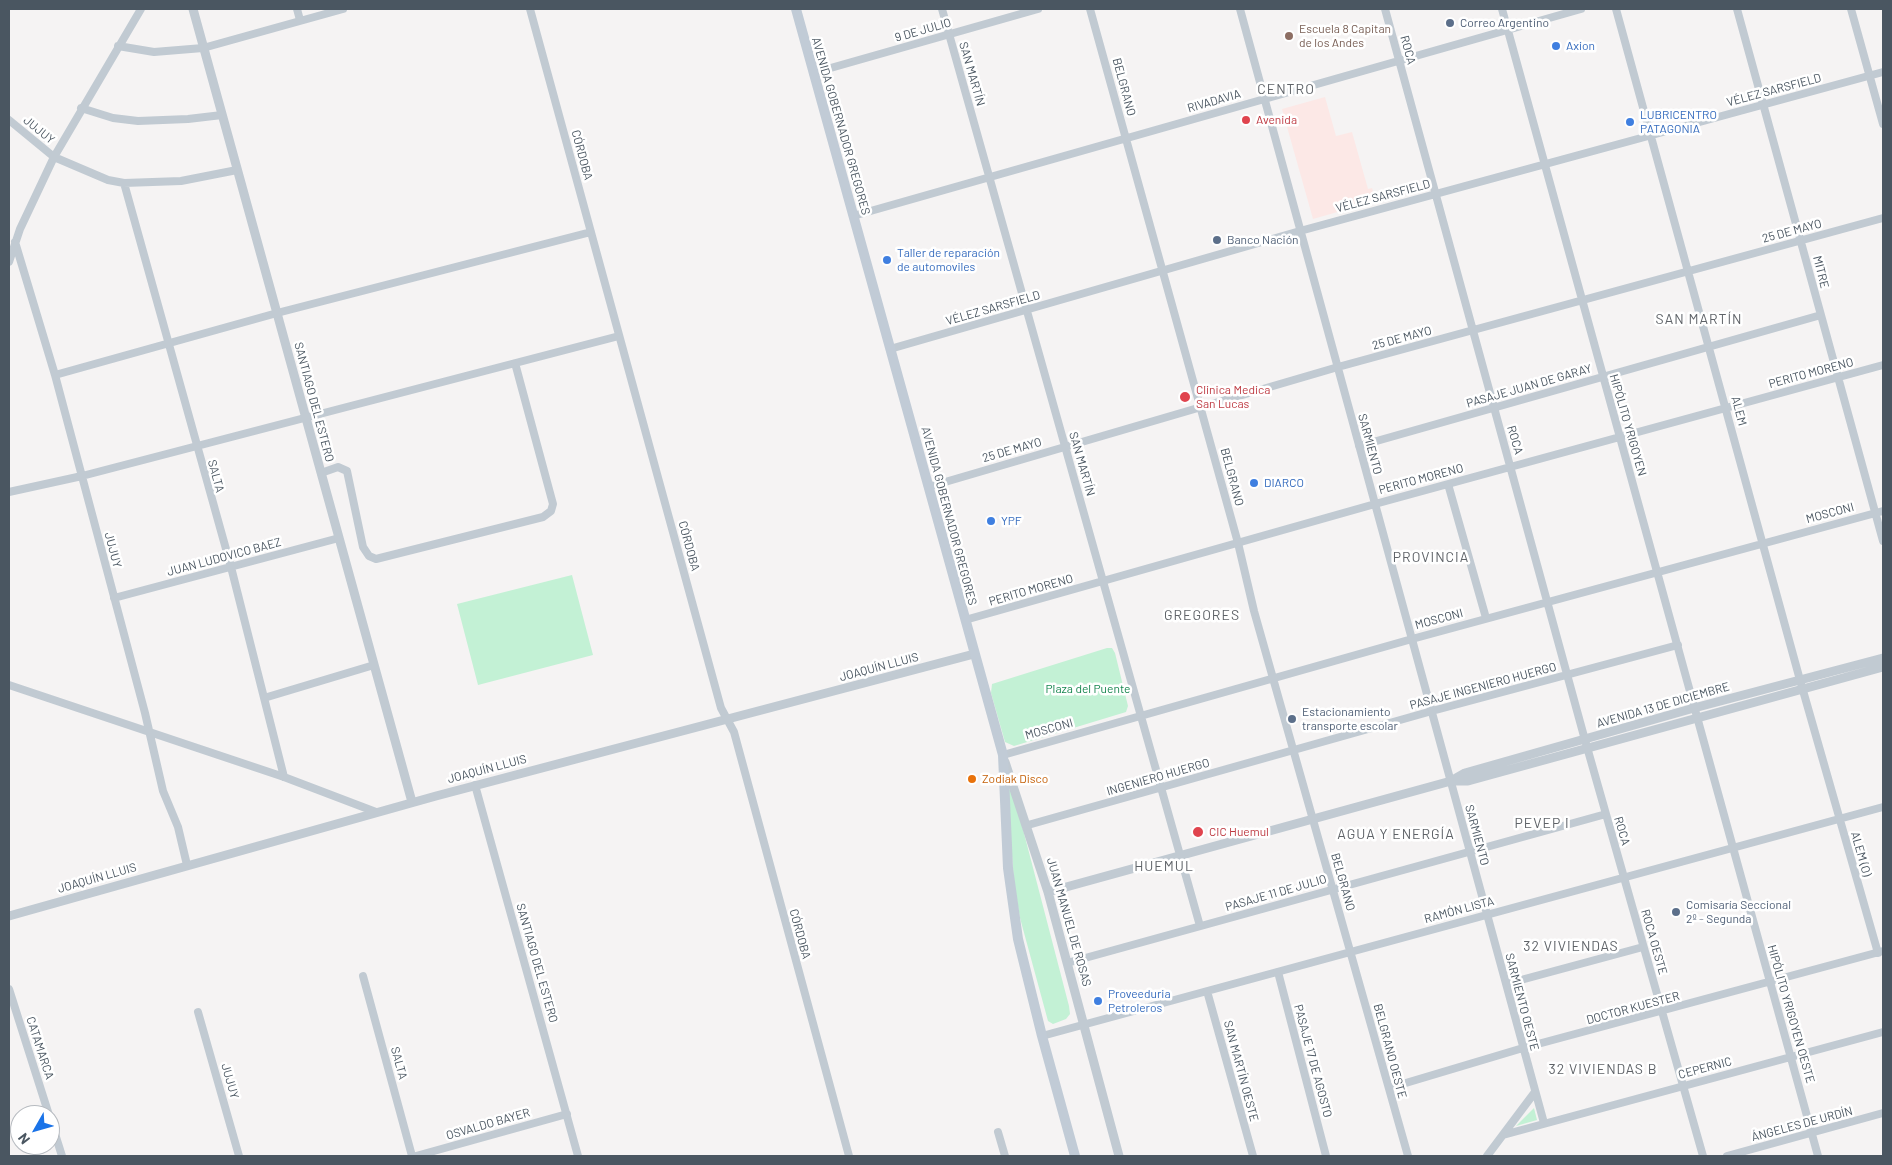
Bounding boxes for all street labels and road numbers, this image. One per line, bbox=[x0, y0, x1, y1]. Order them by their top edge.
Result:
street label: 9 DE JULIO bbox=[893, 15, 953, 45]
street label: ROCA bbox=[1397, 34, 1419, 66]
street label: AVENIDA GOBERNADOR GREGORES bbox=[809, 35, 873, 217]
street label: SAN MARTÍN bbox=[956, 40, 988, 108]
street label: BELGRANO bbox=[1109, 56, 1139, 118]
street label: VÉLEZ SARSFIELD bbox=[1725, 70, 1823, 110]
street label: RIVADAVIA bbox=[1186, 86, 1242, 116]
street label: JUJUY bbox=[20, 113, 58, 147]
street label: CÓRDOBA bbox=[568, 128, 596, 182]
street label: VÉLEZ SARSFIELD bbox=[1334, 176, 1432, 216]
street label: 25 DE MAYO bbox=[1761, 216, 1823, 246]
street label: MITRE bbox=[1810, 254, 1832, 290]
street label: VÉLEZ SARSFIELD bbox=[944, 288, 1042, 328]
street label: 25 DE MAYO bbox=[1371, 323, 1433, 353]
street label: SANTIAGO DEL ESTERO bbox=[291, 340, 337, 464]
street label: PERITO MORENO bbox=[1767, 355, 1855, 391]
street label: PASAJE JUAN DE GARAY bbox=[1465, 361, 1593, 411]
street label: HIPÓLITO YRIGOYEN bbox=[1607, 372, 1649, 478]
street label: ALEM bbox=[1728, 395, 1750, 427]
street label: SARMIENTO bbox=[1355, 412, 1385, 476]
street label: ROCA bbox=[1504, 424, 1526, 456]
street label: AVENIDA GOBERNADOR GREGORES bbox=[918, 425, 980, 607]
street label: SAN MARTÍN bbox=[1066, 430, 1098, 498]
street label: 25 DE MAYO bbox=[981, 435, 1043, 465]
street label: BELGRANO bbox=[1217, 446, 1247, 508]
street label: SALTA bbox=[205, 458, 227, 494]
street label: PERITO MORENO bbox=[1377, 461, 1465, 497]
street label: MOSCONI bbox=[1804, 500, 1856, 526]
street label: CÓRDOBA bbox=[675, 519, 703, 573]
street label: JUJUY bbox=[101, 531, 125, 569]
street label: JUAN LUDOVICO BAEZ bbox=[165, 535, 283, 579]
street label: PERITO MORENO bbox=[987, 571, 1075, 609]
street label: MOSCONI bbox=[1413, 606, 1465, 632]
street label: JOAQUÍN LLUIS bbox=[838, 650, 920, 684]
street label: PASAJE INGENIERO HUERGO bbox=[1408, 659, 1558, 713]
street label: AVENIDA 13 DE DICIEMBRE bbox=[1595, 679, 1731, 731]
street label: MOSCONI bbox=[1023, 715, 1075, 743]
street label: JOAQUÍN LLUIS bbox=[446, 752, 528, 786]
street label: INGENIERO HUERGO bbox=[1105, 755, 1211, 799]
street label: SARMIENTO bbox=[1462, 803, 1492, 867]
street label: ROCA bbox=[1611, 815, 1633, 847]
street label: ALEM (O) bbox=[1848, 830, 1874, 878]
street label: BELGRANO bbox=[1328, 851, 1358, 913]
street label: JUAN MANUEL DE ROSAS bbox=[1044, 856, 1094, 988]
street label: JOAQUÍN LLUIS bbox=[56, 860, 138, 896]
street label: PASAJE 11 DE JULIO bbox=[1224, 872, 1328, 914]
street label: RAMÓN LISTA bbox=[1422, 894, 1496, 926]
street label: SANTIAGO DEL ESTERO bbox=[513, 902, 561, 1024]
street label: CÓRDOBA bbox=[786, 907, 814, 961]
street label: ROCA OESTE bbox=[1638, 908, 1670, 976]
street label: HIPÓLITO YRIGOYEN OESTE bbox=[1764, 943, 1818, 1085]
street label: SARMIENTO OESTE bbox=[1502, 952, 1542, 1052]
street label: DOCTOR KUESTER bbox=[1585, 989, 1681, 1027]
street label: BELGRANO OESTE bbox=[1370, 1002, 1410, 1100]
street label: PASAJE 17 DE AGOSTO bbox=[1291, 1003, 1335, 1119]
street label: CATAMARCA bbox=[23, 1015, 57, 1081]
street label: SAN MARTÍN OESTE bbox=[1221, 1019, 1261, 1123]
street label: SALTA bbox=[388, 1045, 410, 1081]
street label: CEPERNIC bbox=[1677, 1054, 1733, 1082]
street label: JUJUY bbox=[218, 1062, 242, 1100]
street label: ÁNGELES DE URDÍN bbox=[1750, 1104, 1854, 1144]
street label: OSVALDO BAYER bbox=[444, 1105, 532, 1143]

